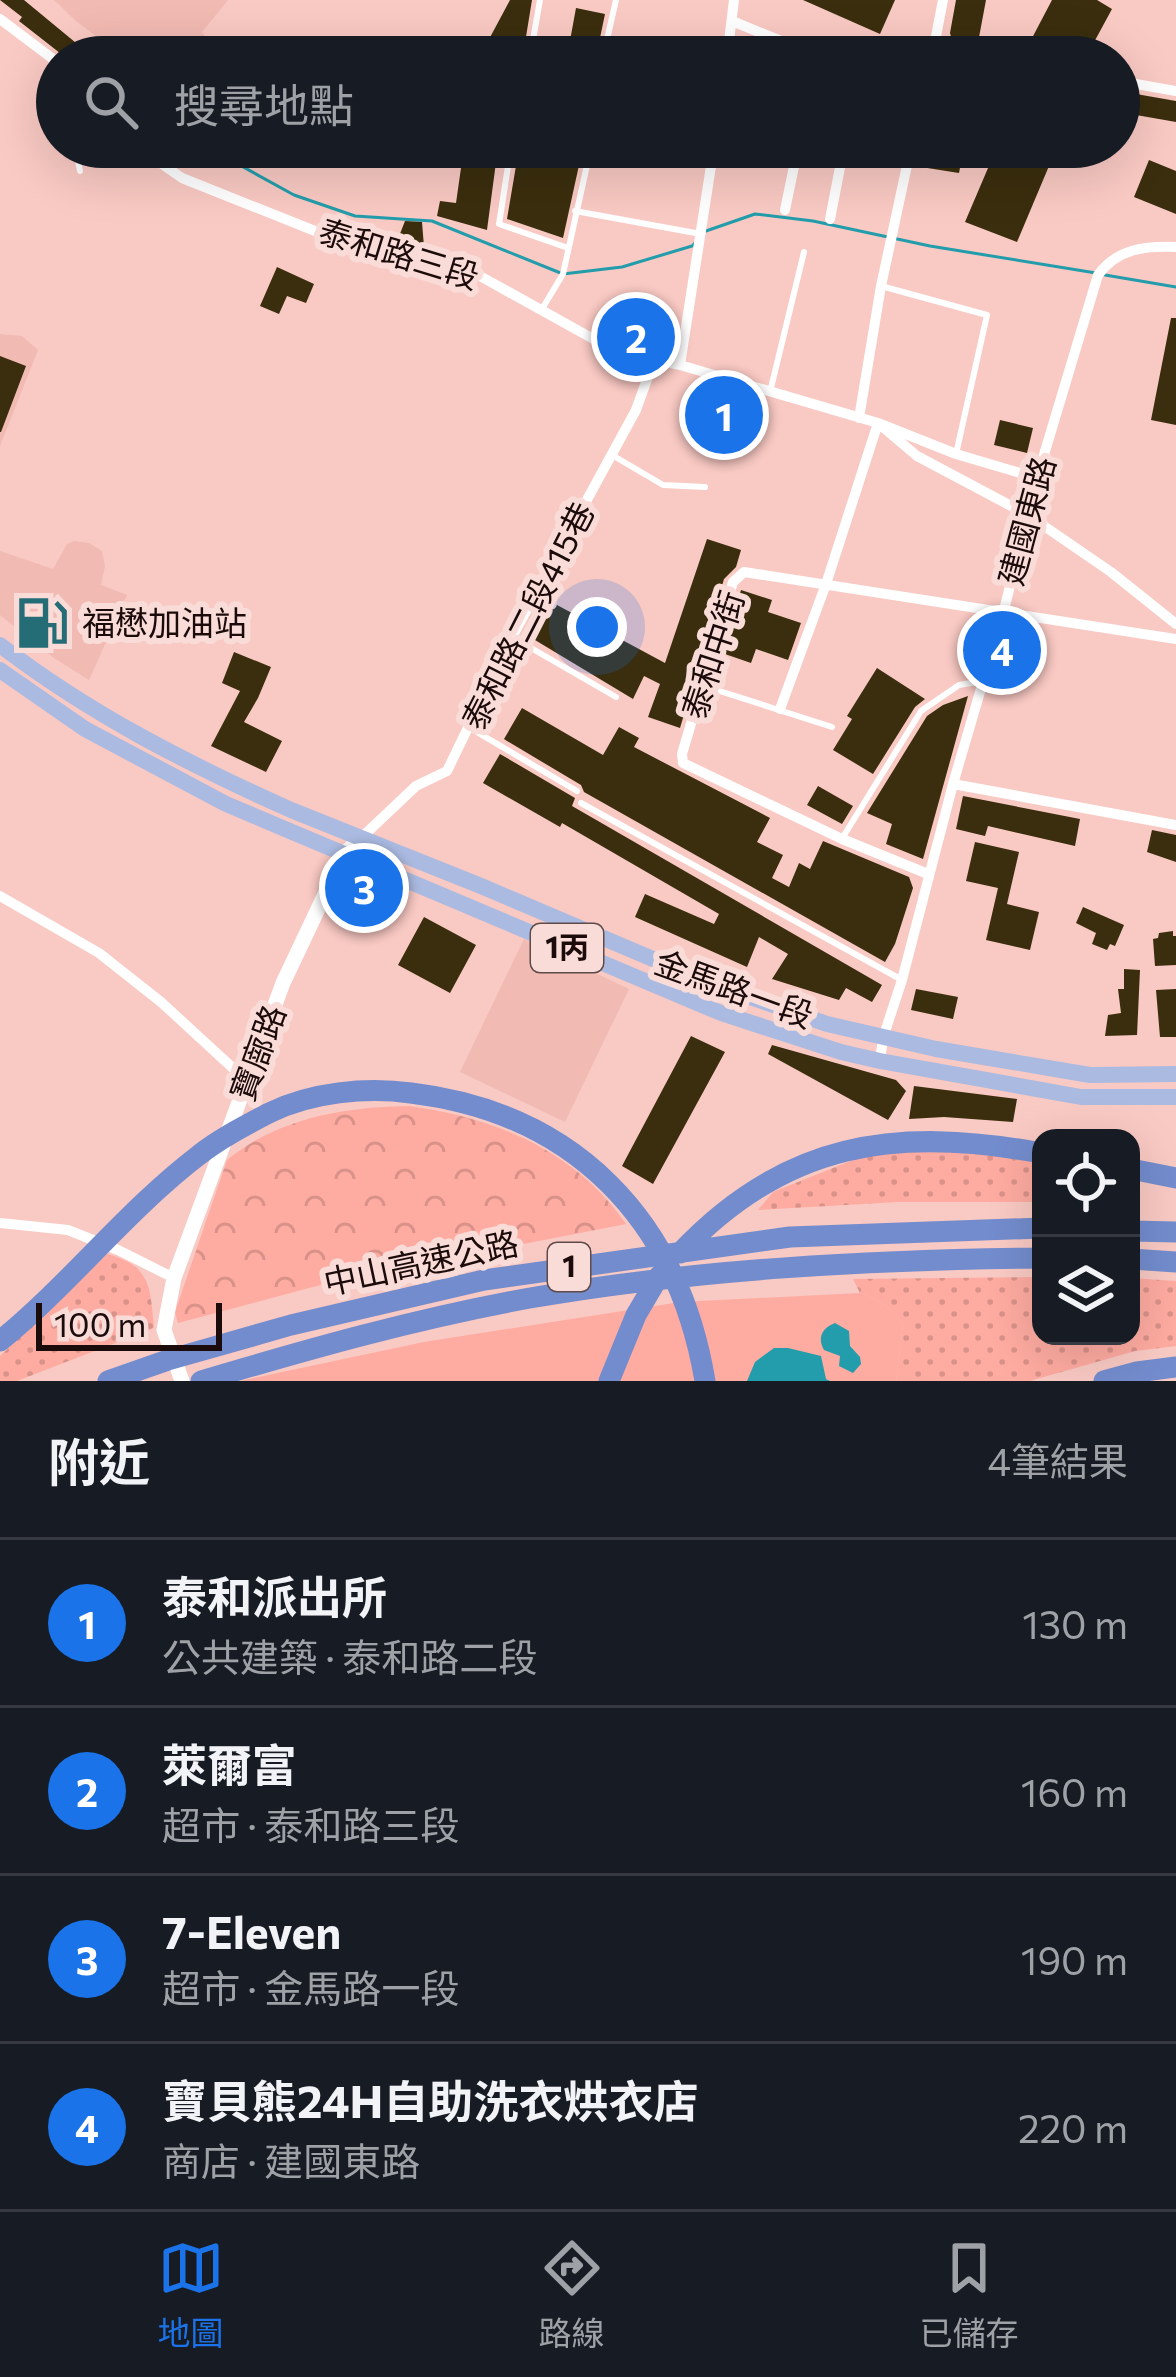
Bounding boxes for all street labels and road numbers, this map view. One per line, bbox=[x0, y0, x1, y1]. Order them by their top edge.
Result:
street label: 泰和路三段 bbox=[315, 209, 484, 296]
street label: 建國東路 bbox=[989, 452, 1062, 590]
street label: 泰和路二段415巷 bbox=[452, 495, 602, 736]
street label: 泰和中街 bbox=[672, 585, 751, 724]
road number: 1丙 bbox=[531, 924, 603, 972]
street label: 金馬路一段 bbox=[650, 940, 819, 1035]
street label: 寶廍路 bbox=[220, 999, 293, 1106]
street label: 中山高速公路 bbox=[320, 1221, 522, 1302]
road number: 1 bbox=[548, 1243, 590, 1291]

